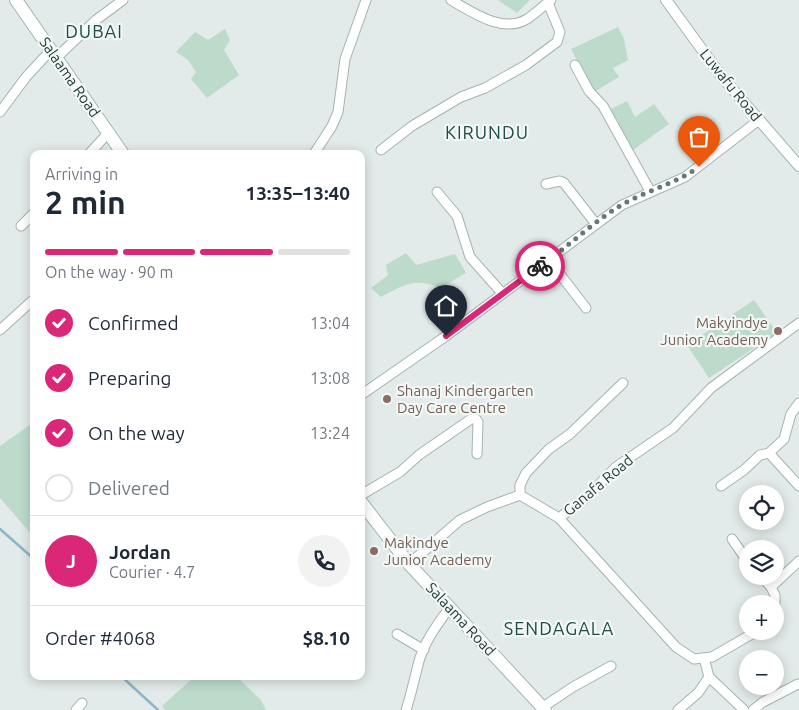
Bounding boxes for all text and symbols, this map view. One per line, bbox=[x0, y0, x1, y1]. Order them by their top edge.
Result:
district label: DUBAI bbox=[65, 21, 123, 41]
street label: Salaama Road bbox=[36, 34, 104, 120]
street label: Luwafu Road bbox=[697, 46, 765, 124]
pin bbox=[678, 116, 720, 167]
district label: KIRUNDU bbox=[445, 122, 529, 142]
icon: bag bbox=[685, 123, 713, 151]
text: Arriving in bbox=[45, 165, 118, 183]
text: 13:35–13:40 bbox=[245, 182, 350, 204]
text: 2 min bbox=[45, 184, 126, 220]
courier bbox=[515, 241, 565, 291]
icon: bike bbox=[526, 252, 554, 280]
text: On the way · 90 m bbox=[45, 263, 173, 281]
pin bbox=[425, 285, 467, 336]
icon: home bbox=[432, 292, 460, 320]
icon: check bbox=[45, 309, 73, 337]
text: Confirmed bbox=[88, 312, 179, 334]
text: 13:04 bbox=[310, 314, 350, 332]
place label: Makyindye Junior Academy bbox=[660, 314, 768, 348]
marker: Makyindye Junior Academy bbox=[772, 325, 784, 337]
icon: check bbox=[45, 364, 73, 392]
text: Preparing bbox=[88, 367, 172, 389]
text: 13:08 bbox=[310, 369, 350, 387]
place label: Shanaj Kindergarten Day Care Centre bbox=[397, 382, 534, 416]
marker: Shanaj Kindergarten Day Care Centre bbox=[381, 393, 393, 405]
icon: check bbox=[45, 419, 73, 447]
text: On the way bbox=[88, 422, 185, 444]
text: 13:24 bbox=[310, 424, 350, 442]
street label: Ganafa Road bbox=[560, 451, 636, 519]
text: Delivered bbox=[88, 477, 170, 499]
map controls bbox=[739, 485, 784, 695]
button: locate bbox=[739, 485, 784, 530]
place label: Makindye Junior Academy bbox=[384, 534, 492, 568]
button: phone bbox=[298, 535, 350, 587]
button: layers bbox=[739, 540, 784, 585]
text: Jordan bbox=[109, 541, 171, 563]
marker: Makindye Junior Academy bbox=[368, 545, 380, 557]
text: J bbox=[66, 550, 76, 572]
text: Courier · 4.7 bbox=[109, 563, 195, 581]
street label: Salaama Road bbox=[423, 579, 499, 659]
button: + bbox=[739, 595, 784, 640]
district label: SENDAGALA bbox=[504, 618, 614, 638]
text: Order #4068 bbox=[45, 627, 155, 649]
text: $8.10 bbox=[302, 627, 350, 649]
button: − bbox=[739, 650, 784, 695]

